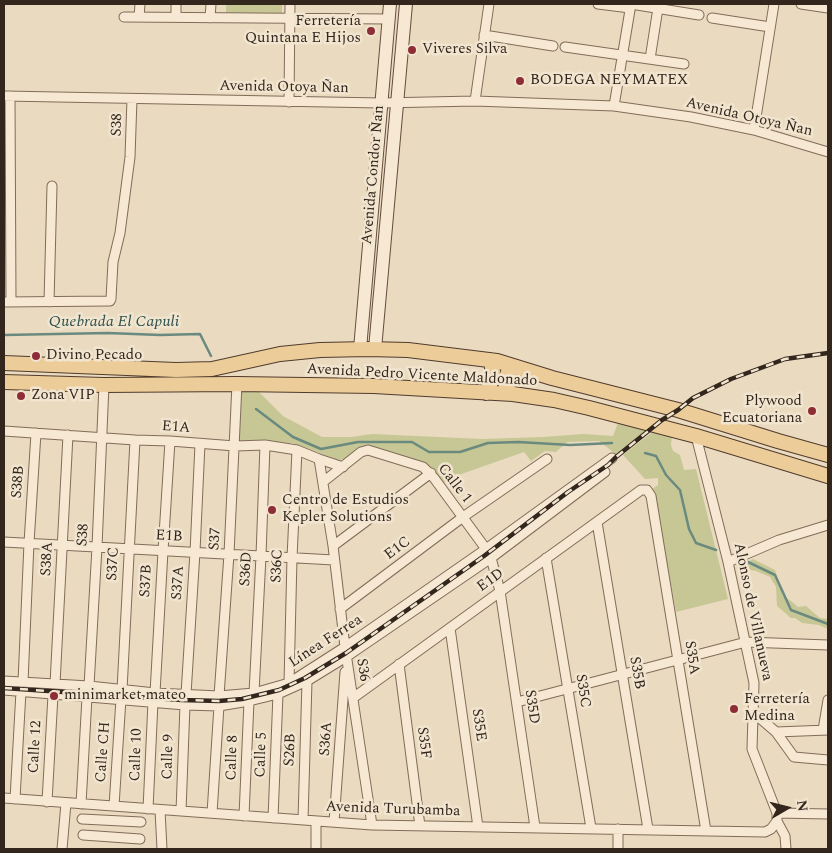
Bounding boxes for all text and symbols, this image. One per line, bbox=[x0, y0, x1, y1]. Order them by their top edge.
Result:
place label: Ferretería Quintana E Hijos bbox=[245, 13, 361, 48]
marker: Ferretería Quintana E Hijos bbox=[365, 25, 377, 37]
place label: Viveres Silva bbox=[422, 41, 507, 59]
marker: Viveres Silva bbox=[406, 44, 418, 56]
place label: BODEGA NEYMATEX bbox=[530, 72, 688, 90]
marker: BODEGA NEYMATEX bbox=[514, 75, 526, 87]
street label: Avenida Otoya Ñan bbox=[219, 78, 349, 98]
street label: Avenida Otoya Ñan bbox=[684, 95, 814, 141]
street label: Avenida Condor Ñan bbox=[359, 105, 389, 245]
street label: S38 bbox=[109, 113, 127, 137]
water label: Quebrada El Capuli bbox=[49, 313, 179, 333]
place label: Divino Pecado bbox=[46, 347, 142, 365]
marker: Divino Pecado bbox=[30, 350, 42, 362]
street label: Avenida Pedro Vicente Maldonado bbox=[306, 361, 538, 391]
place label: Zona VIP bbox=[31, 387, 95, 405]
marker: Zona VIP bbox=[15, 390, 27, 402]
place label: Plywood Ecuatoriana bbox=[722, 393, 802, 428]
marker: Plywood Ecuatoriana bbox=[806, 405, 818, 417]
street label: E1A bbox=[161, 418, 191, 438]
street label: Calle 1 bbox=[433, 461, 475, 507]
street label: S38B bbox=[9, 465, 29, 499]
place label: Centro de Estudios Kepler Solutions bbox=[282, 492, 409, 527]
marker: Centro de Estudios Kepler Solutions bbox=[266, 504, 278, 516]
street label: S38 bbox=[74, 523, 94, 547]
street label: E1B bbox=[155, 527, 183, 547]
street label: S37 bbox=[206, 527, 226, 551]
street label: E1C bbox=[381, 533, 415, 565]
street label: S38A bbox=[38, 541, 58, 577]
street label: Alonso de Villanueva bbox=[729, 541, 775, 683]
street label: S37C bbox=[104, 547, 124, 581]
street label: S36C bbox=[268, 549, 288, 583]
street label: S36D bbox=[237, 551, 257, 587]
street label: S37B bbox=[137, 564, 157, 598]
street label: S37A bbox=[169, 565, 189, 601]
street label: E1D bbox=[474, 565, 508, 597]
street label: Línea Ferrea bbox=[286, 612, 366, 672]
street label: S35A bbox=[679, 640, 703, 676]
street label: S35B bbox=[624, 655, 648, 691]
street label: S36 bbox=[351, 657, 373, 683]
street label: S35C bbox=[570, 673, 594, 709]
place label: minimarket mateo bbox=[64, 687, 186, 705]
street label: S35D bbox=[520, 689, 542, 725]
marker: minimarket mateo bbox=[48, 690, 60, 702]
place label: Ferretería Medina bbox=[744, 691, 810, 726]
marker: Ferretería Medina bbox=[728, 703, 740, 715]
street label: S35E bbox=[467, 708, 489, 742]
street label: Calle 12 bbox=[26, 720, 46, 774]
street label: Calle CH bbox=[93, 721, 115, 783]
street label: S36A bbox=[317, 721, 337, 757]
street label: S35F bbox=[412, 726, 434, 760]
street label: Calle 10 bbox=[127, 728, 147, 782]
street label: Calle 5 bbox=[252, 732, 272, 778]
street label: S26B bbox=[281, 733, 301, 767]
street label: Calle 9 bbox=[159, 734, 179, 780]
street label: Calle 8 bbox=[223, 735, 243, 781]
north arrow bbox=[762, 783, 812, 833]
street label: Avenida Turubamba bbox=[325, 799, 461, 821]
text: N bbox=[791, 799, 814, 813]

